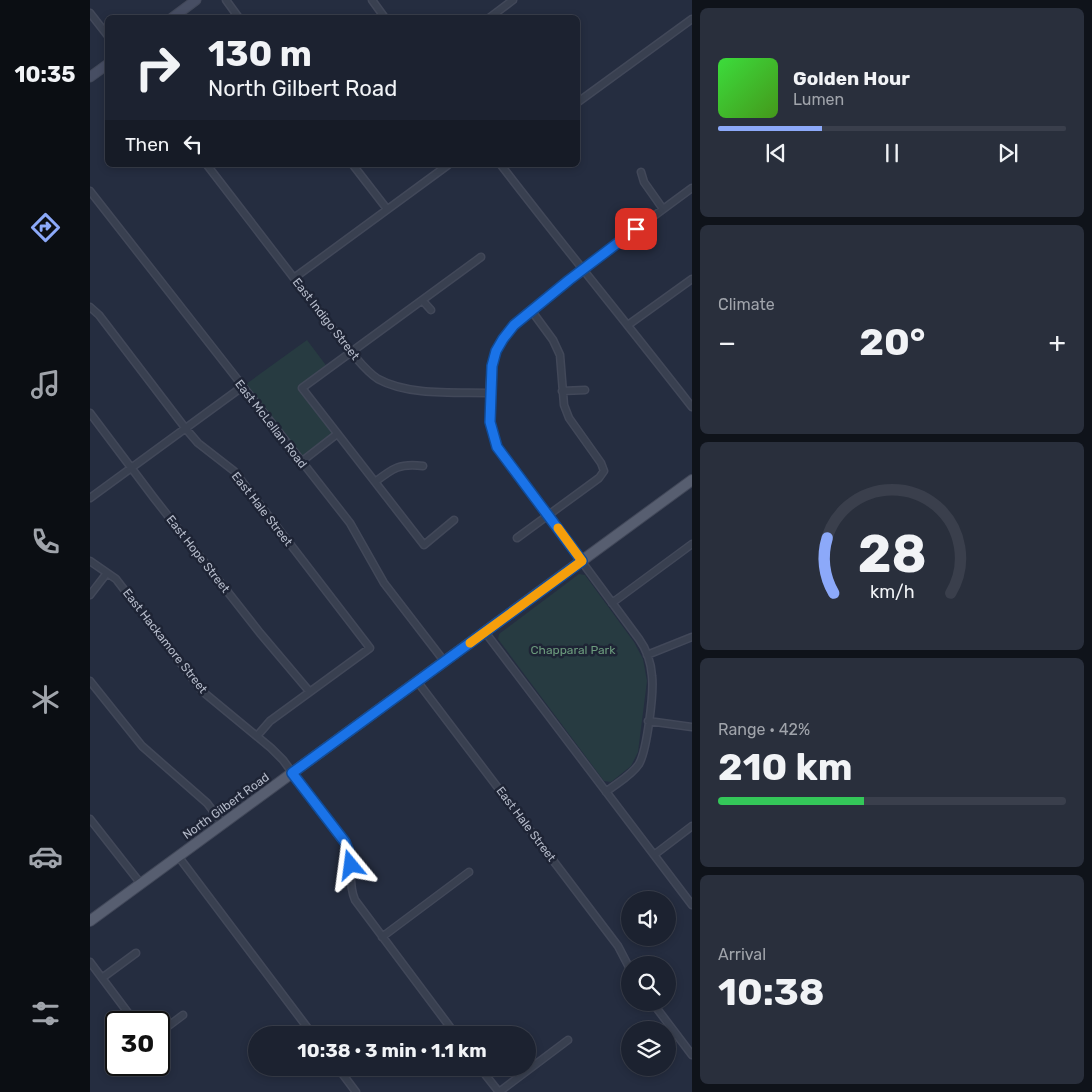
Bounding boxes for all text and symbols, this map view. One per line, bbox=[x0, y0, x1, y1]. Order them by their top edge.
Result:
text: 130 m bbox=[208, 33, 312, 75]
icon: right bbox=[125, 35, 190, 100]
text: 10:35 bbox=[14, 61, 76, 88]
text: Golden Hour bbox=[793, 67, 910, 90]
text: North Gilbert Road bbox=[208, 75, 397, 102]
text: Lumen bbox=[793, 90, 844, 109]
icon: left bbox=[179, 130, 207, 158]
text: Then bbox=[125, 133, 169, 156]
icon: previous bbox=[762, 139, 790, 167]
icon: pause bbox=[878, 139, 906, 167]
icon: next bbox=[994, 139, 1022, 167]
pin bbox=[615, 208, 657, 250]
icon: directions bbox=[28, 210, 63, 245]
icon: arrive bbox=[622, 215, 650, 243]
street label: East Indigo Street bbox=[290, 275, 362, 363]
text: Climate bbox=[718, 295, 775, 314]
text: 20° bbox=[859, 319, 925, 365]
text: − bbox=[718, 326, 736, 359]
text: + bbox=[1049, 326, 1066, 359]
icon: music bbox=[28, 367, 63, 402]
street label: East McLellan Road bbox=[232, 377, 310, 471]
street label: East Hale Street bbox=[229, 469, 295, 549]
street label: East Hope Street bbox=[163, 512, 233, 596]
text: 28 bbox=[857, 523, 927, 585]
icon: phone bbox=[28, 524, 63, 559]
text: km/h bbox=[870, 581, 914, 602]
street label: East Hackamore Street bbox=[120, 586, 210, 696]
park label: Chapparal Park bbox=[531, 643, 616, 657]
icon: climate bbox=[28, 682, 63, 717]
text: Range · 42% bbox=[718, 720, 810, 739]
text: 210 km bbox=[718, 744, 853, 790]
street label: North Gilbert Road bbox=[180, 770, 272, 842]
street label: East Hale Street bbox=[493, 784, 559, 864]
position arrow bbox=[324, 838, 376, 890]
icon: car bbox=[28, 839, 63, 874]
map controls bbox=[621, 891, 676, 1076]
button: sound bbox=[621, 891, 676, 946]
text: Arrival bbox=[718, 945, 766, 964]
button: search bbox=[621, 956, 676, 1011]
text: 10:38 bbox=[718, 969, 825, 1015]
icon: filters bbox=[28, 996, 63, 1031]
speed limit sign: 30 bbox=[105, 1011, 170, 1076]
button: layers bbox=[621, 1021, 676, 1076]
text: 10:38 · 3 min · 1.1 km bbox=[297, 1039, 487, 1062]

